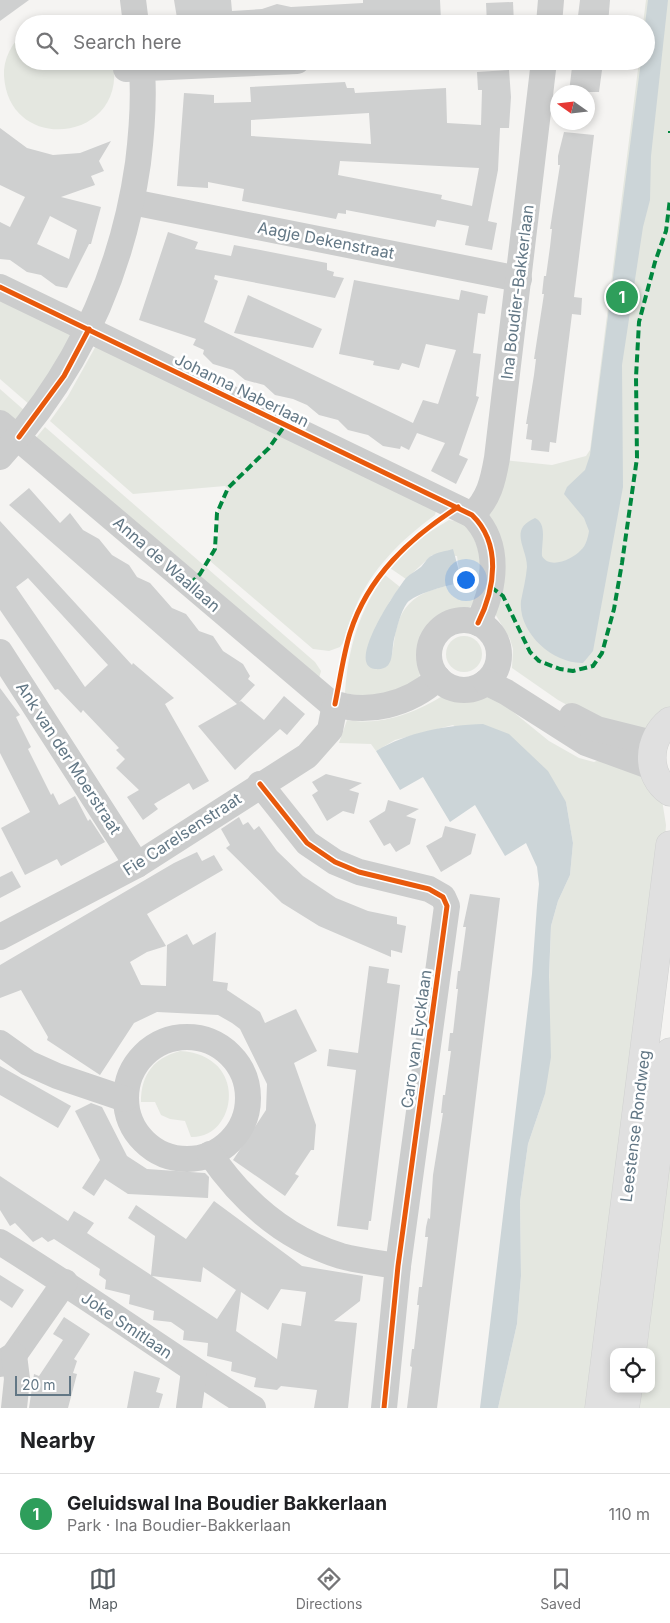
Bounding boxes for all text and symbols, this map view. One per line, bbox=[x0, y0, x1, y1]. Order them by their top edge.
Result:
search box bbox=[15, 15, 655, 70]
icon: search bbox=[33, 29, 61, 57]
text: Search here bbox=[73, 31, 182, 54]
north arrow bbox=[550, 85, 595, 130]
street label: Ina Boudier-Bakkerlaan bbox=[496, 203, 538, 381]
street label: Aagje Dekenstraat bbox=[256, 217, 396, 263]
pin: 1 bbox=[606, 278, 638, 316]
street label: Johanna Naberlaan bbox=[171, 349, 313, 431]
street label: Anna de Waallaan bbox=[109, 512, 225, 616]
your location bbox=[453, 567, 479, 593]
street label: Ank van der Moerstraat bbox=[12, 678, 126, 838]
street label: Fie Carelsenstraat bbox=[119, 788, 245, 880]
street label: Caro van Eycklaan bbox=[396, 968, 436, 1110]
street label: Leestense Rondweg bbox=[616, 1049, 654, 1203]
street label: Joke Smitlaan bbox=[78, 1287, 176, 1363]
map controls bbox=[610, 1348, 655, 1393]
button: locate bbox=[610, 1348, 655, 1393]
scale bar bbox=[15, 1373, 71, 1396]
text: 20 m bbox=[22, 1376, 56, 1393]
text: Nearby bbox=[20, 1428, 95, 1453]
text: Geluidswal Ina Boudier Bakkerlaan bbox=[67, 1492, 387, 1515]
text: 1 bbox=[33, 1504, 39, 1524]
text: 110 m bbox=[608, 1504, 650, 1524]
text: Park · Ina Boudier-Bakkerlaan bbox=[67, 1515, 291, 1535]
tab: Map bbox=[89, 1565, 118, 1612]
tab: Directions bbox=[296, 1565, 362, 1612]
tab: Saved bbox=[540, 1565, 581, 1612]

